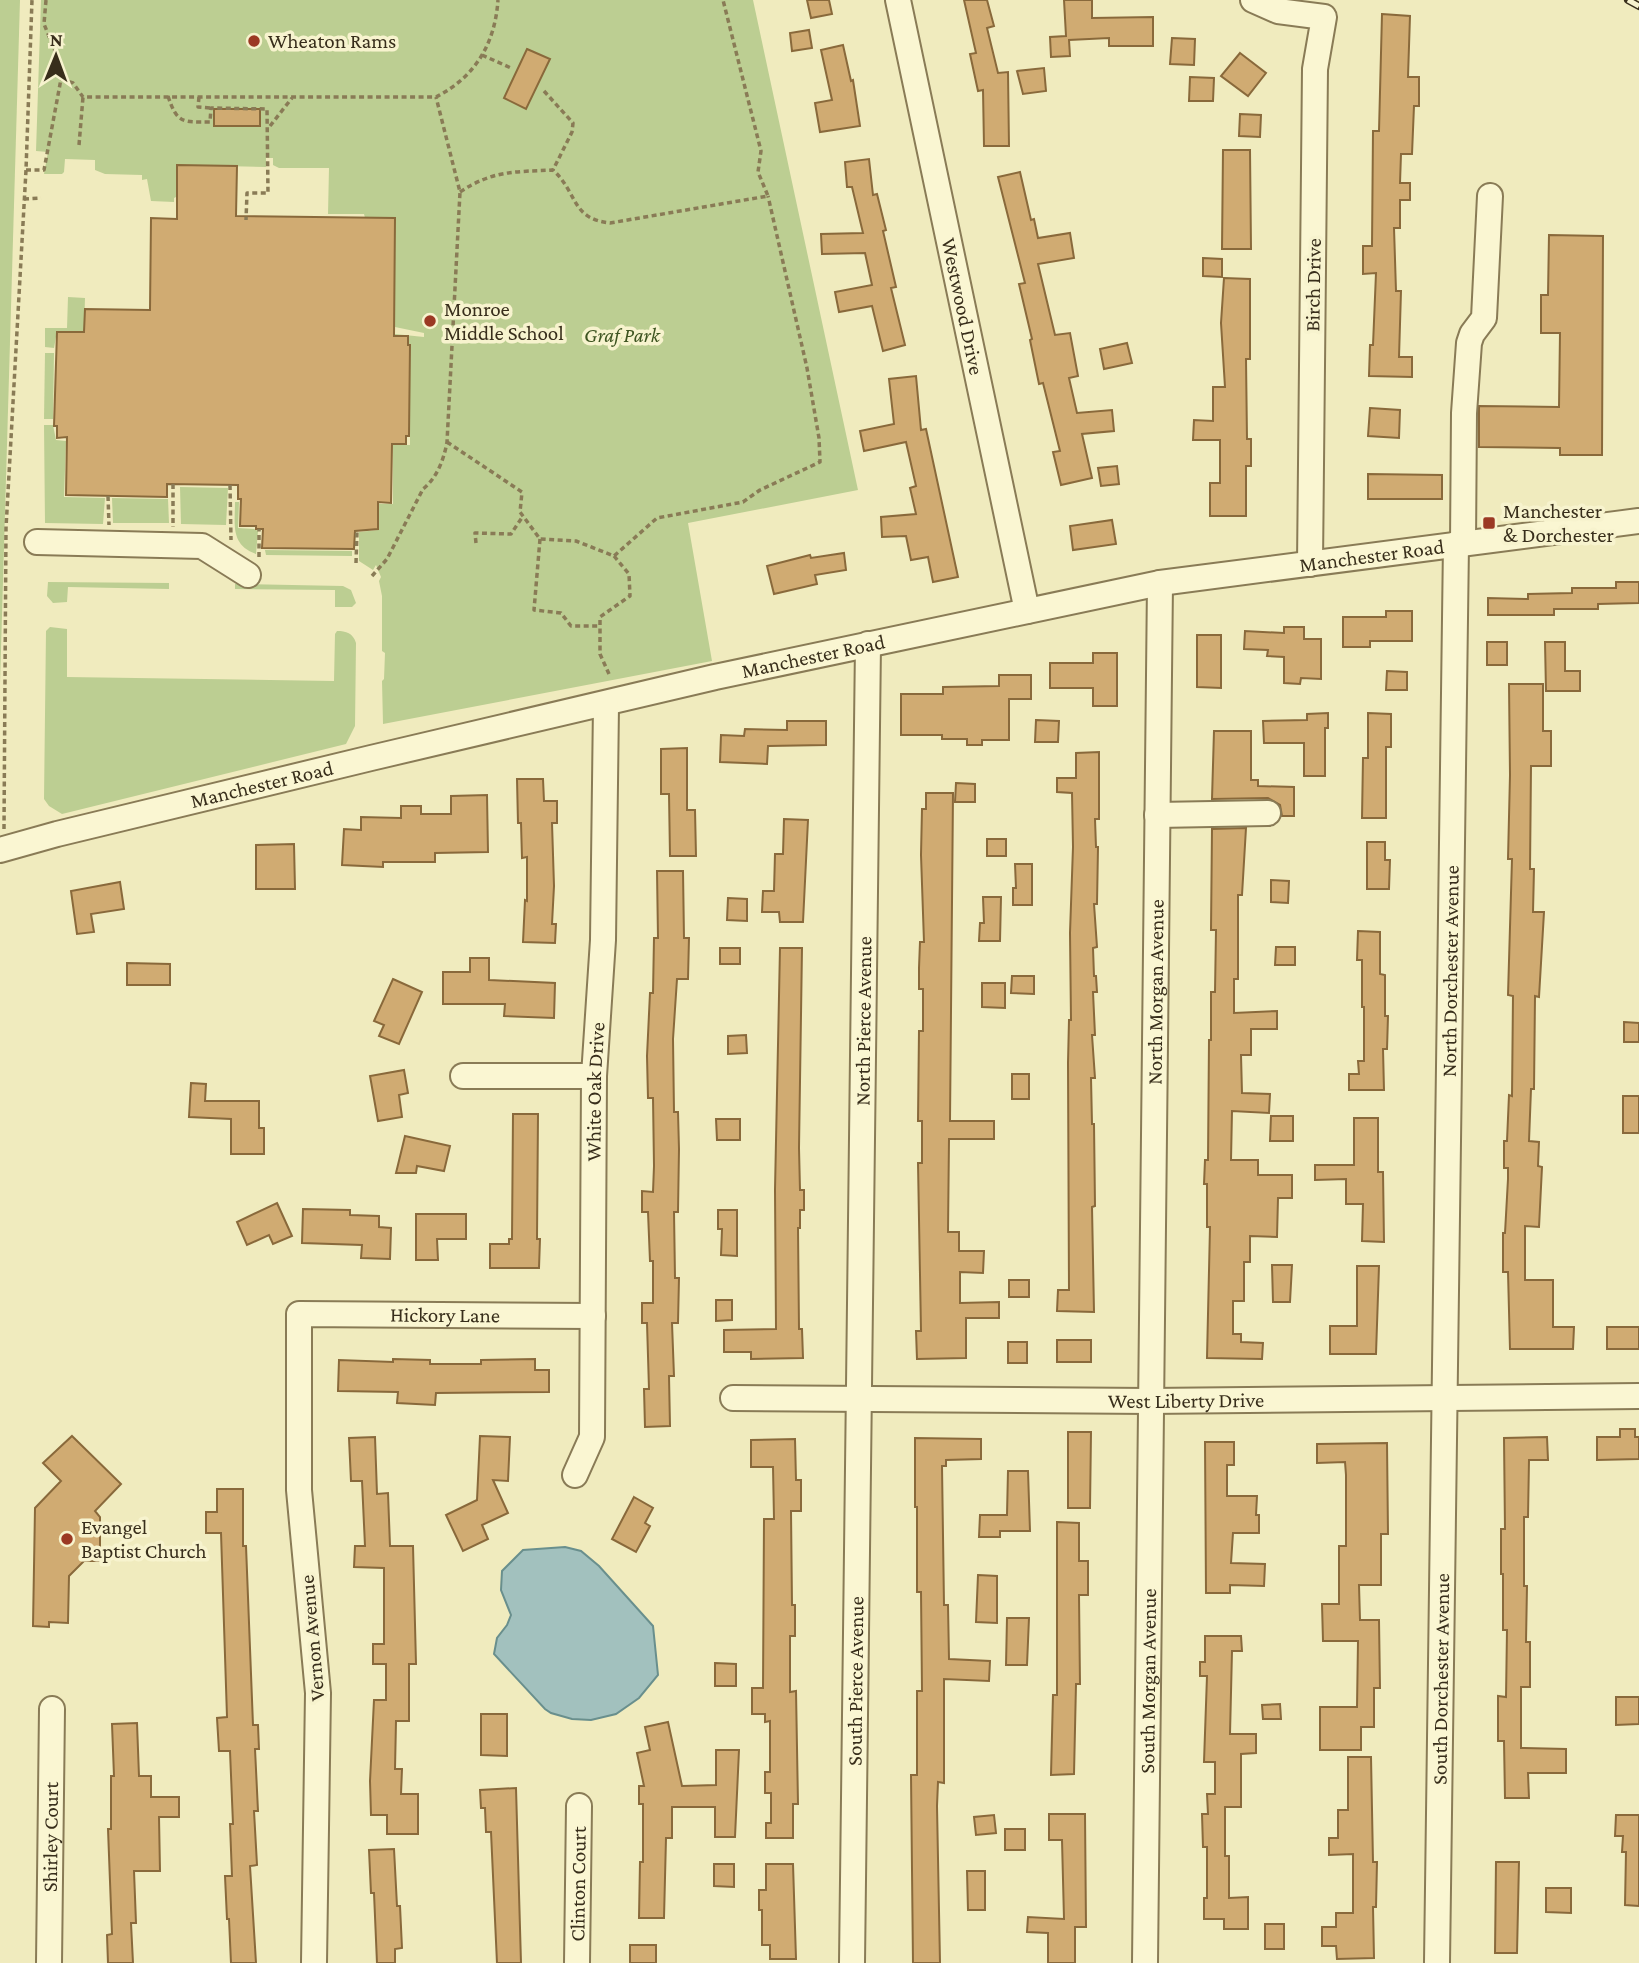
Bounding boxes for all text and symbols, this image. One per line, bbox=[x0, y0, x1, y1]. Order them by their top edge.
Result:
north arrow bbox=[21, 21, 91, 91]
text: N bbox=[50, 29, 63, 50]
place label: Wheaton Rams bbox=[268, 29, 396, 53]
marker: Wheaton Rams bbox=[246, 33, 262, 49]
street label: Westwood Drive bbox=[937, 236, 989, 377]
street label: Birch Drive bbox=[1300, 238, 1326, 332]
place label: Monroe Middle School bbox=[444, 297, 564, 345]
marker: Monroe Middle School bbox=[422, 313, 438, 329]
park label: Graf Park bbox=[584, 323, 661, 347]
place label: Manchester & Dorchester bbox=[1503, 499, 1614, 547]
marker: Manchester & Dorchester bbox=[1481, 515, 1497, 531]
street label: Manchester Road bbox=[1298, 534, 1446, 577]
street label: Manchester Road bbox=[739, 629, 887, 683]
street label: Manchester Road bbox=[188, 756, 336, 813]
street label: North Dorchester Avenue bbox=[1437, 865, 1464, 1077]
street label: North Morgan Avenue bbox=[1143, 899, 1169, 1085]
street label: North Pierce Avenue bbox=[850, 936, 876, 1106]
street label: White Oak Drive bbox=[582, 1021, 610, 1161]
street label: Hickory Lane bbox=[390, 1303, 500, 1327]
street label: West Liberty Drive bbox=[1108, 1388, 1264, 1413]
place label: Evangel Baptist Church bbox=[81, 1515, 207, 1563]
marker: Evangel Baptist Church bbox=[59, 1531, 75, 1547]
street label: South Dorchester Avenue bbox=[1427, 1573, 1454, 1785]
street label: Vernon Avenue bbox=[295, 1574, 329, 1702]
street label: South Morgan Avenue bbox=[1135, 1588, 1161, 1774]
street label: South Pierce Avenue bbox=[842, 1596, 868, 1766]
street label: Shirley Court bbox=[38, 1781, 63, 1892]
street label: Clinton Court bbox=[565, 1825, 591, 1942]

